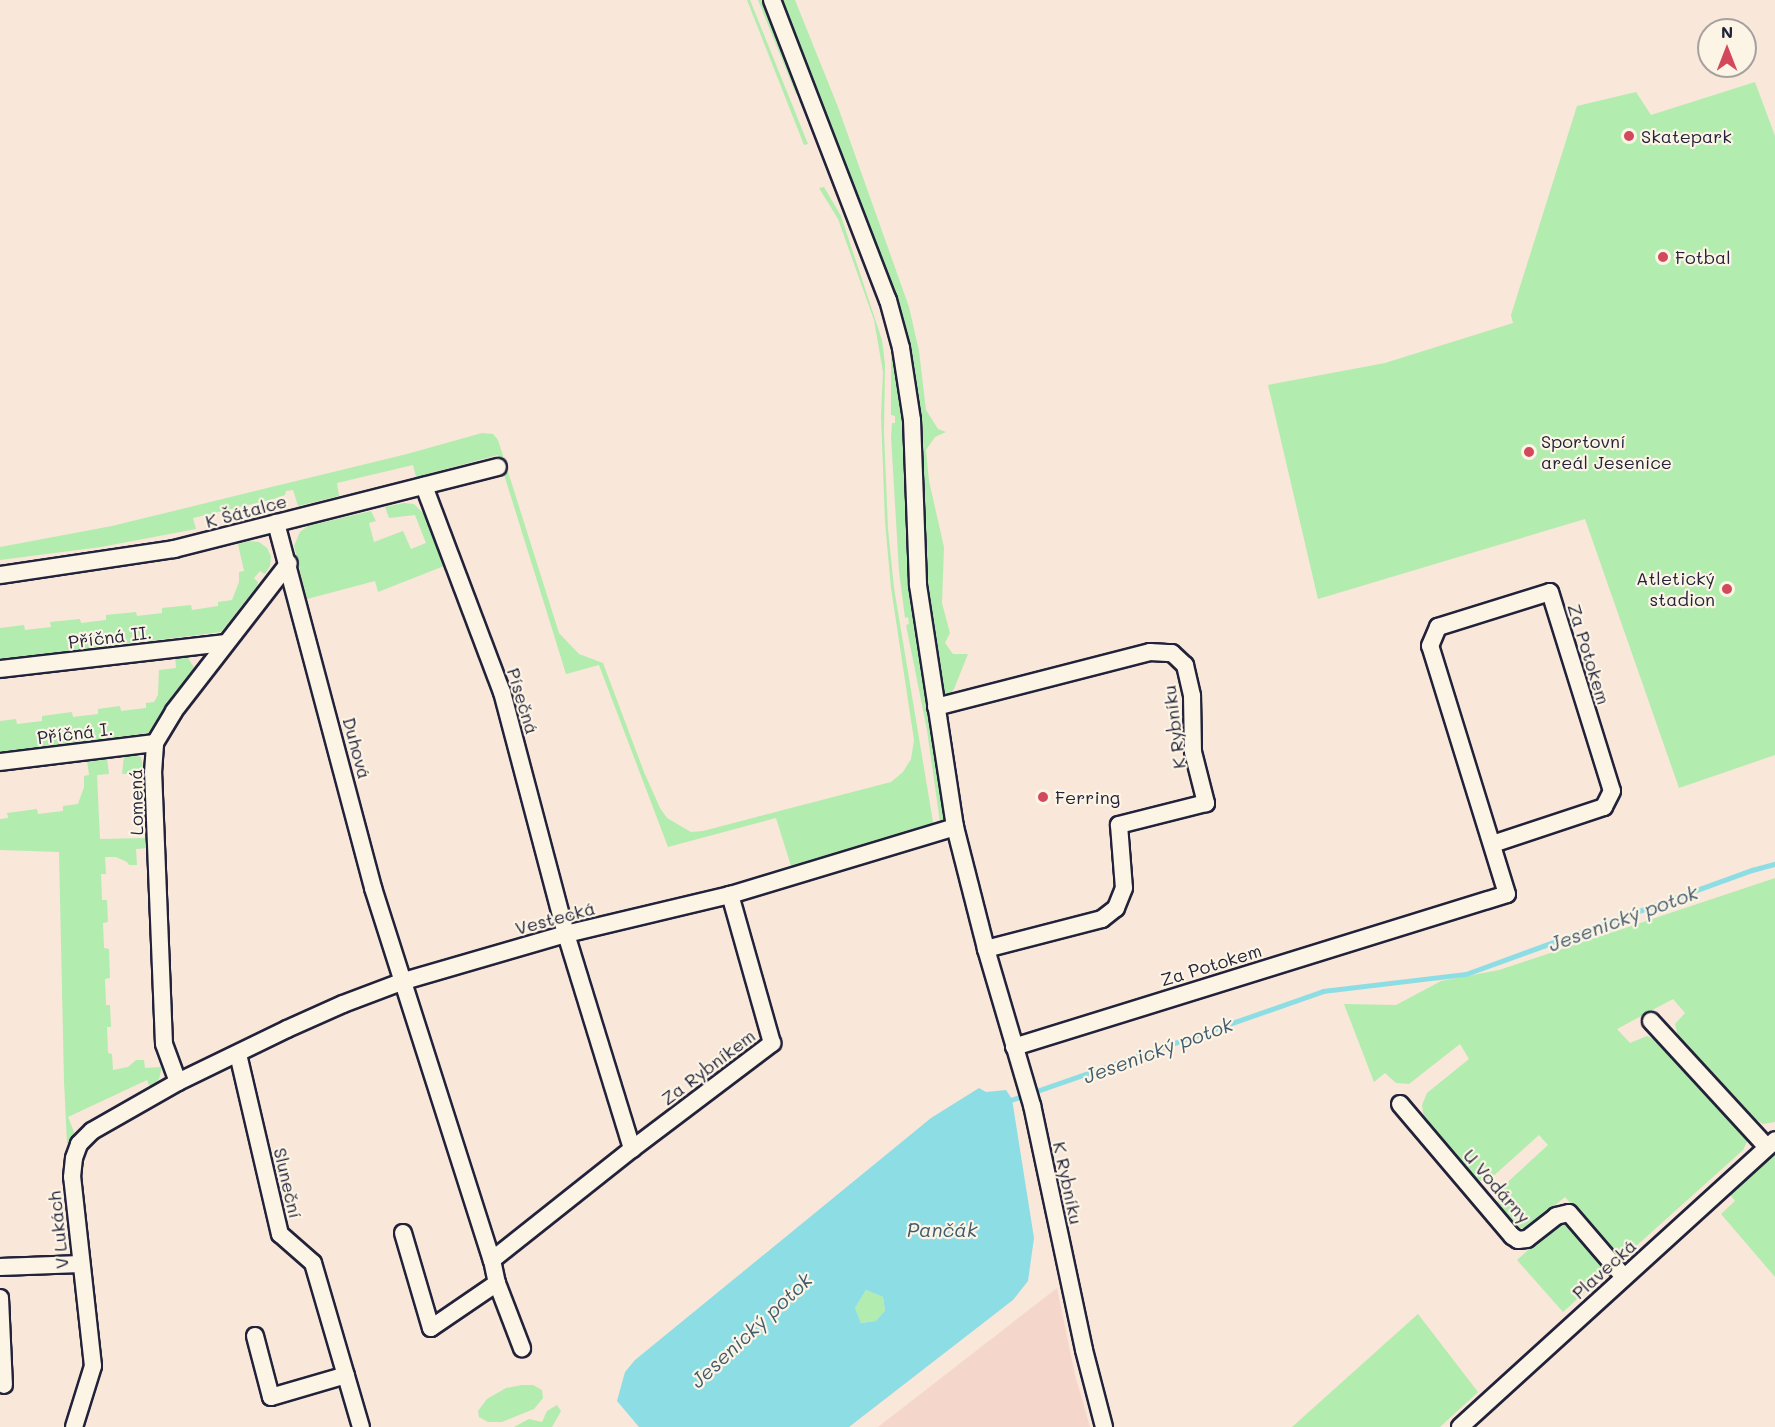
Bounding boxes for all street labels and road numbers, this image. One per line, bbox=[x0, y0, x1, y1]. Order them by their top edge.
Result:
street label: K Šátalce bbox=[203, 490, 289, 532]
street label: Za Potokem bbox=[1563, 601, 1615, 707]
street label: Příčná II. bbox=[67, 621, 153, 653]
street label: Písečná bbox=[503, 665, 543, 737]
street label: K Rybníku bbox=[1158, 684, 1190, 770]
street label: Duhová bbox=[338, 715, 376, 781]
street label: Příčná I. bbox=[36, 718, 114, 748]
street label: Lomená bbox=[125, 768, 147, 836]
street label: Vestecká bbox=[513, 897, 597, 939]
street label: Za Potokem bbox=[1158, 939, 1264, 991]
street label: Za Rybníkem bbox=[657, 1025, 759, 1109]
street label: K Rybníku bbox=[1049, 1140, 1087, 1226]
street label: U Vodárny bbox=[1459, 1145, 1535, 1227]
street label: Sluneční bbox=[269, 1146, 307, 1220]
street label: V Lukách bbox=[43, 1190, 73, 1270]
street label: Plavecká bbox=[1568, 1235, 1640, 1303]

